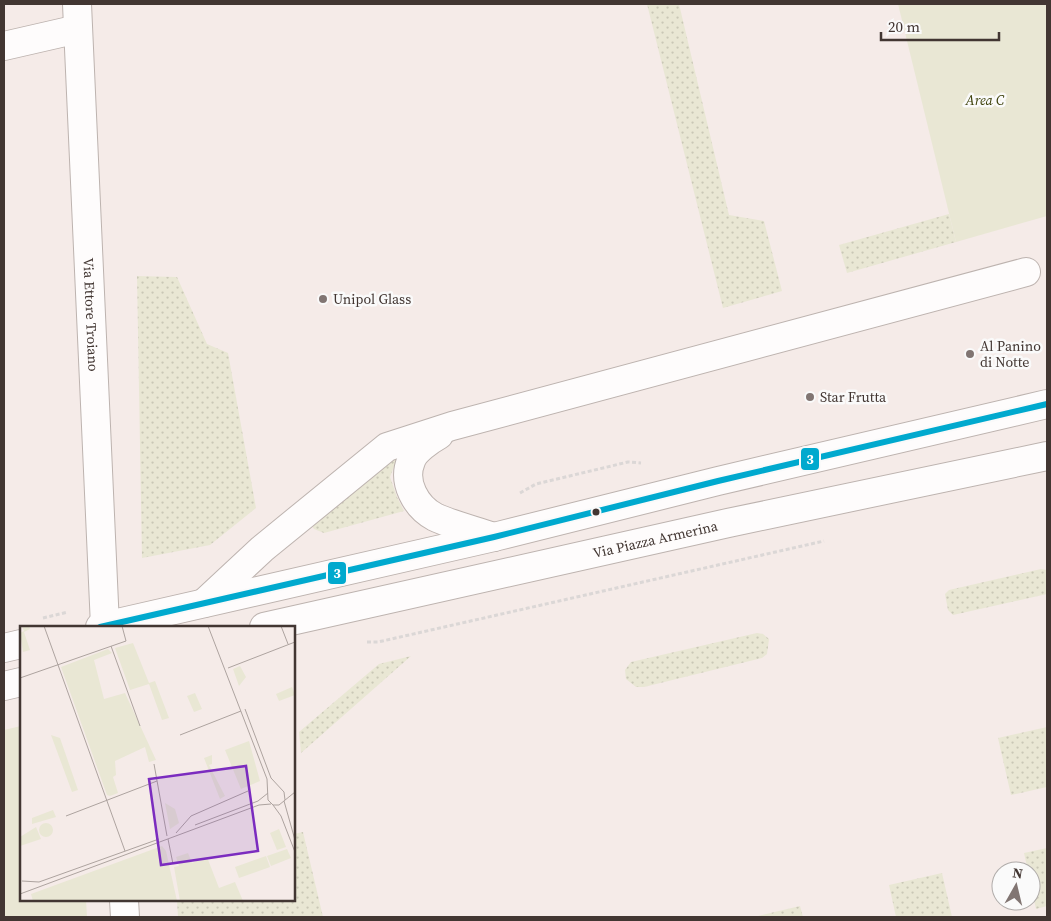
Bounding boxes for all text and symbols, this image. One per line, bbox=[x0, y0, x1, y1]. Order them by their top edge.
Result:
scale bar bbox=[881, 10, 998, 42]
text: 20 m bbox=[888, 16, 920, 37]
park label: Area C bbox=[965, 90, 1005, 110]
street label: Via Ettore Troiano bbox=[78, 257, 104, 372]
place label: Unipol Glass bbox=[333, 289, 411, 309]
marker: Unipol Glass bbox=[317, 293, 329, 305]
place label: Al Panino di Notte bbox=[980, 336, 1041, 372]
marker: Al Panino di Notte bbox=[964, 348, 976, 360]
place label: Star Frutta bbox=[820, 387, 887, 407]
marker: Star Frutta bbox=[804, 391, 816, 403]
line badge: 3 bbox=[800, 447, 820, 471]
text: 3 bbox=[806, 449, 814, 469]
unlabelled marker bbox=[591, 507, 601, 517]
street label: Via Piazza Armerina bbox=[591, 515, 720, 563]
line badge: 3 bbox=[327, 561, 347, 585]
text: 3 bbox=[333, 563, 341, 583]
inset map bbox=[20, 626, 295, 901]
north arrow bbox=[991, 861, 1041, 911]
text: N bbox=[1011, 863, 1024, 884]

